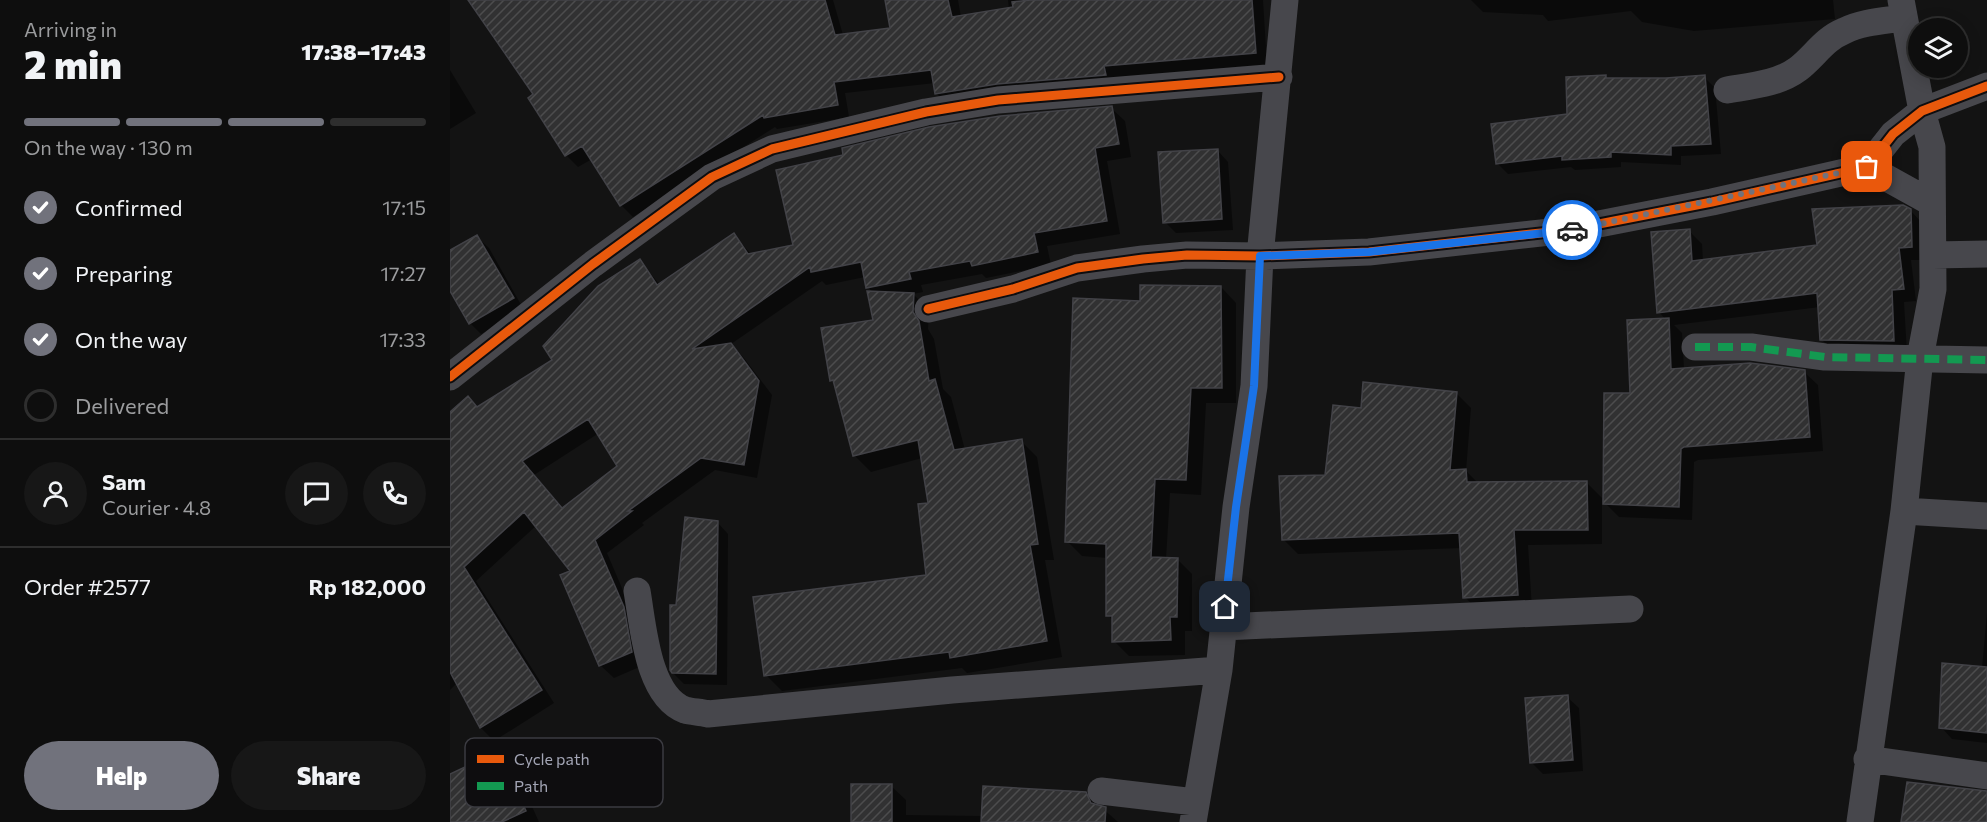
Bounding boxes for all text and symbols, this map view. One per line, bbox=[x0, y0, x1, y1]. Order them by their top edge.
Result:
text: Arriving in bbox=[24, 17, 117, 41]
map controls bbox=[1908, 18, 1968, 78]
button: layers bbox=[1908, 18, 1968, 78]
text: 17:38–17:43 bbox=[301, 38, 426, 65]
text: 2 min bbox=[24, 39, 122, 87]
text: On the way · 130 m bbox=[24, 135, 193, 159]
pin bbox=[1841, 141, 1892, 192]
icon: bag bbox=[1850, 150, 1883, 183]
icon: check bbox=[24, 191, 57, 224]
text: Confirmed bbox=[75, 194, 182, 221]
text: 17:15 bbox=[382, 195, 426, 219]
courier bbox=[1542, 200, 1602, 260]
icon: car bbox=[1556, 214, 1589, 247]
icon: check bbox=[24, 257, 57, 290]
text: Preparing bbox=[75, 260, 172, 287]
text: 17:27 bbox=[381, 261, 426, 285]
icon: check bbox=[24, 323, 57, 356]
text: On the way bbox=[75, 326, 187, 353]
text: 17:33 bbox=[379, 327, 426, 351]
text: Delivered bbox=[75, 392, 169, 419]
button: person bbox=[24, 462, 87, 525]
button: chat bbox=[285, 462, 348, 525]
button: phone bbox=[363, 462, 426, 525]
text: Sam bbox=[102, 468, 146, 495]
text: Courier · 4.8 bbox=[102, 495, 211, 519]
text: Order #2577 bbox=[24, 573, 151, 600]
text: Rp 182,000 bbox=[309, 573, 426, 600]
pin bbox=[1199, 581, 1250, 632]
icon: home bbox=[1208, 590, 1241, 623]
legend bbox=[465, 738, 663, 807]
button: Help bbox=[24, 741, 219, 810]
button: Share bbox=[231, 741, 426, 810]
text: Cycle path bbox=[514, 749, 590, 768]
text: Path bbox=[514, 776, 548, 795]

